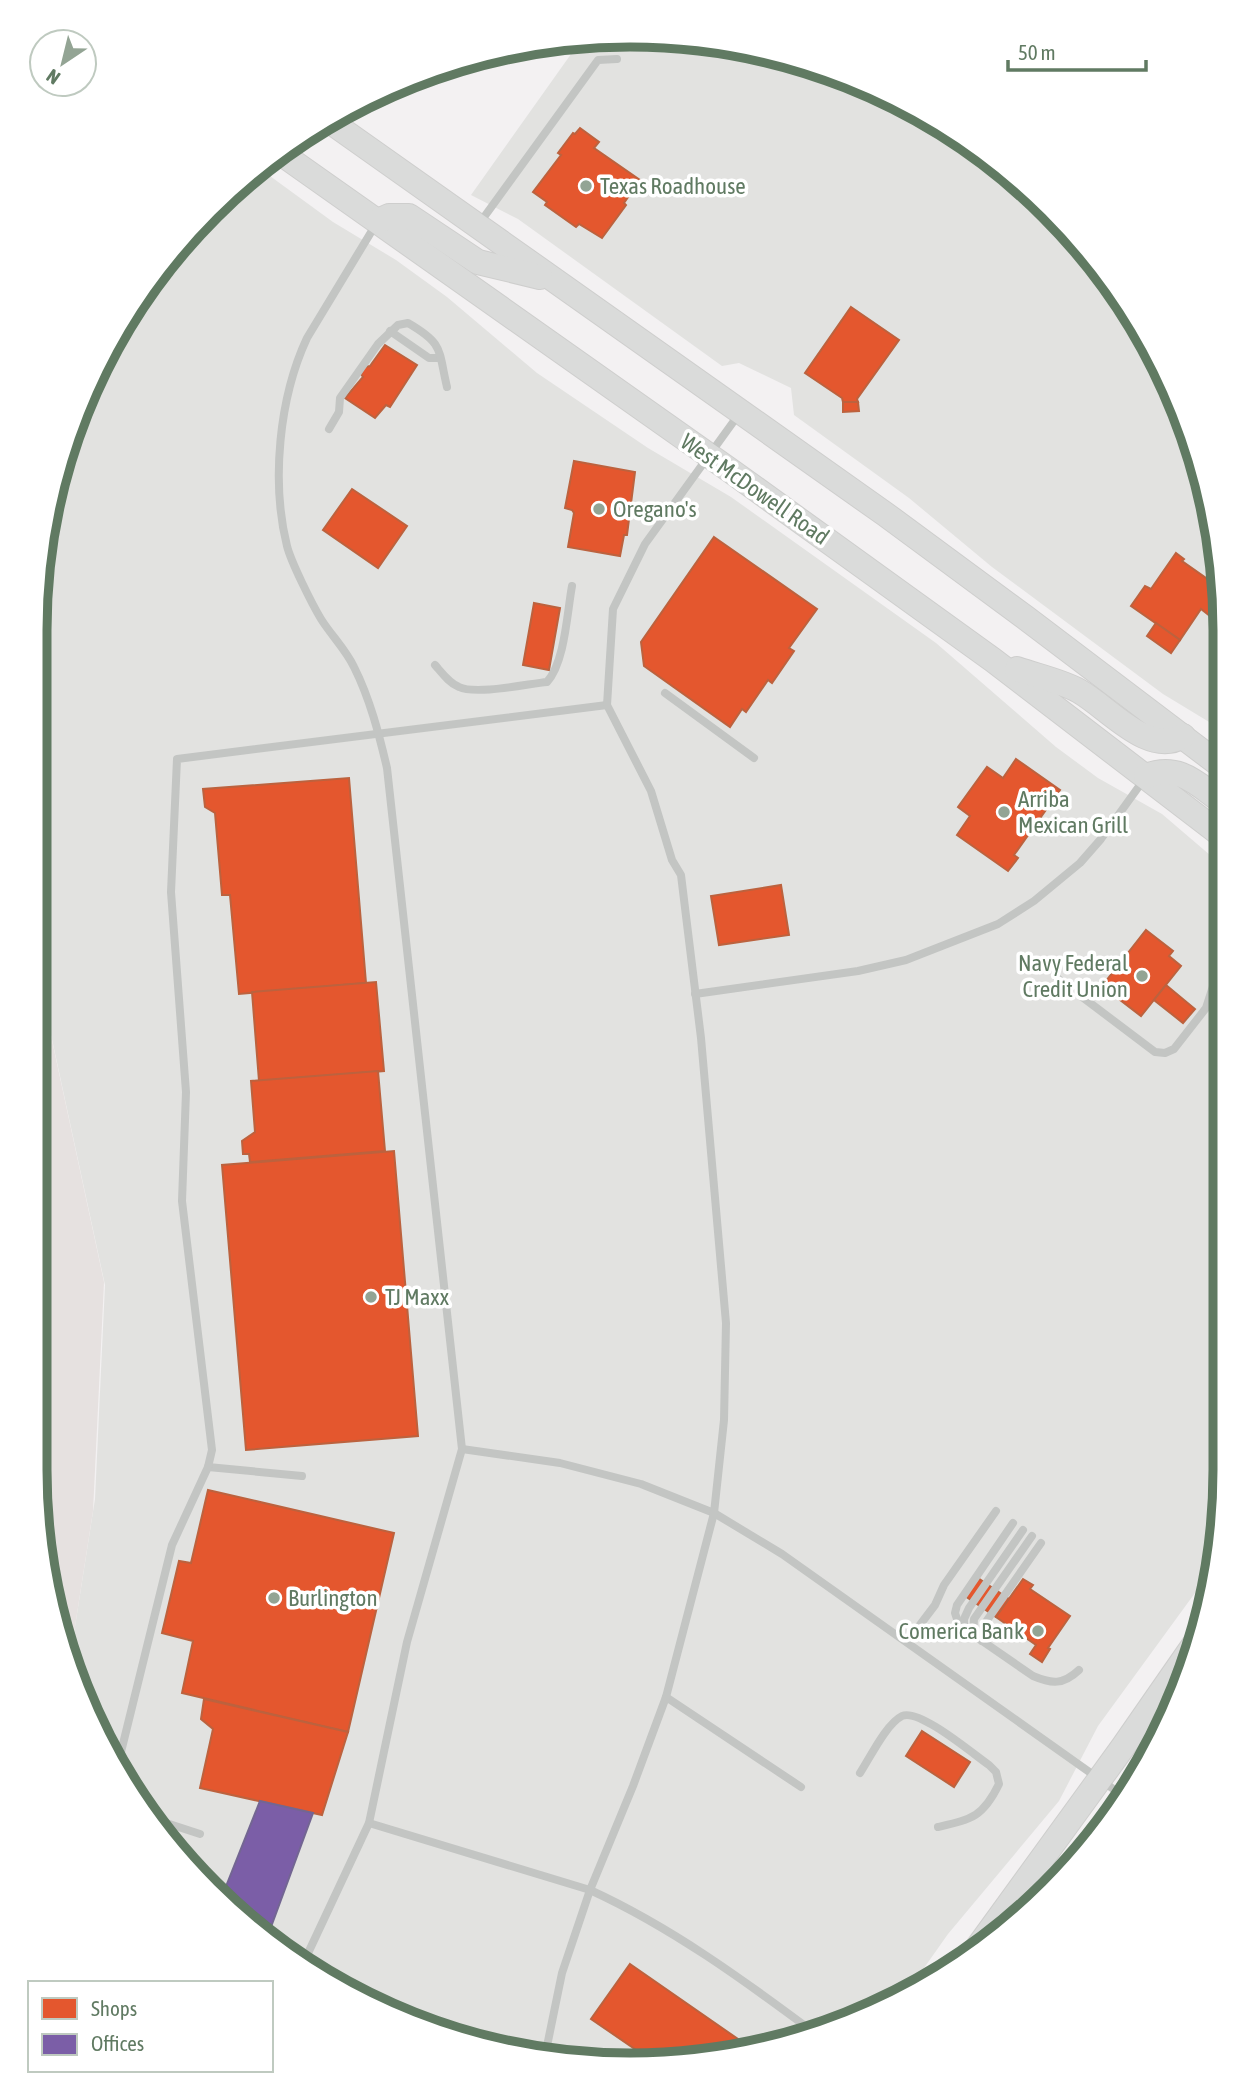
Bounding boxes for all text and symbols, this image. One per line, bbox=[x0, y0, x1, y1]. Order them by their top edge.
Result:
north arrow bbox=[28, 28, 98, 98]
scale bar bbox=[1008, 28, 1146, 72]
text: 50 m bbox=[1018, 40, 1056, 64]
text: N bbox=[42, 65, 64, 89]
place label: Texas Roadhouse bbox=[600, 173, 746, 199]
marker: Texas Roadhouse bbox=[578, 178, 594, 194]
street label: West McDowell Road bbox=[676, 428, 834, 550]
place label: Oregano's bbox=[613, 496, 697, 522]
marker: Oregano's bbox=[591, 501, 607, 517]
place label: Arriba Mexican Grill bbox=[1018, 786, 1128, 838]
marker: Arriba Mexican Grill bbox=[996, 804, 1012, 820]
place label: Navy Federal Credit Union bbox=[1018, 950, 1128, 1002]
marker: Navy Federal Credit Union bbox=[1134, 968, 1150, 984]
place label: TJ Maxx bbox=[385, 1284, 449, 1310]
marker: TJ Maxx bbox=[363, 1289, 379, 1305]
place label: Burlington bbox=[288, 1585, 378, 1611]
marker: Burlington bbox=[266, 1590, 282, 1606]
place label: Comerica Bank bbox=[899, 1618, 1024, 1644]
marker: Comerica Bank bbox=[1030, 1623, 1046, 1639]
legend bbox=[28, 1981, 273, 2072]
text: Shops bbox=[91, 1996, 137, 2020]
text: Offices bbox=[91, 2031, 144, 2055]

